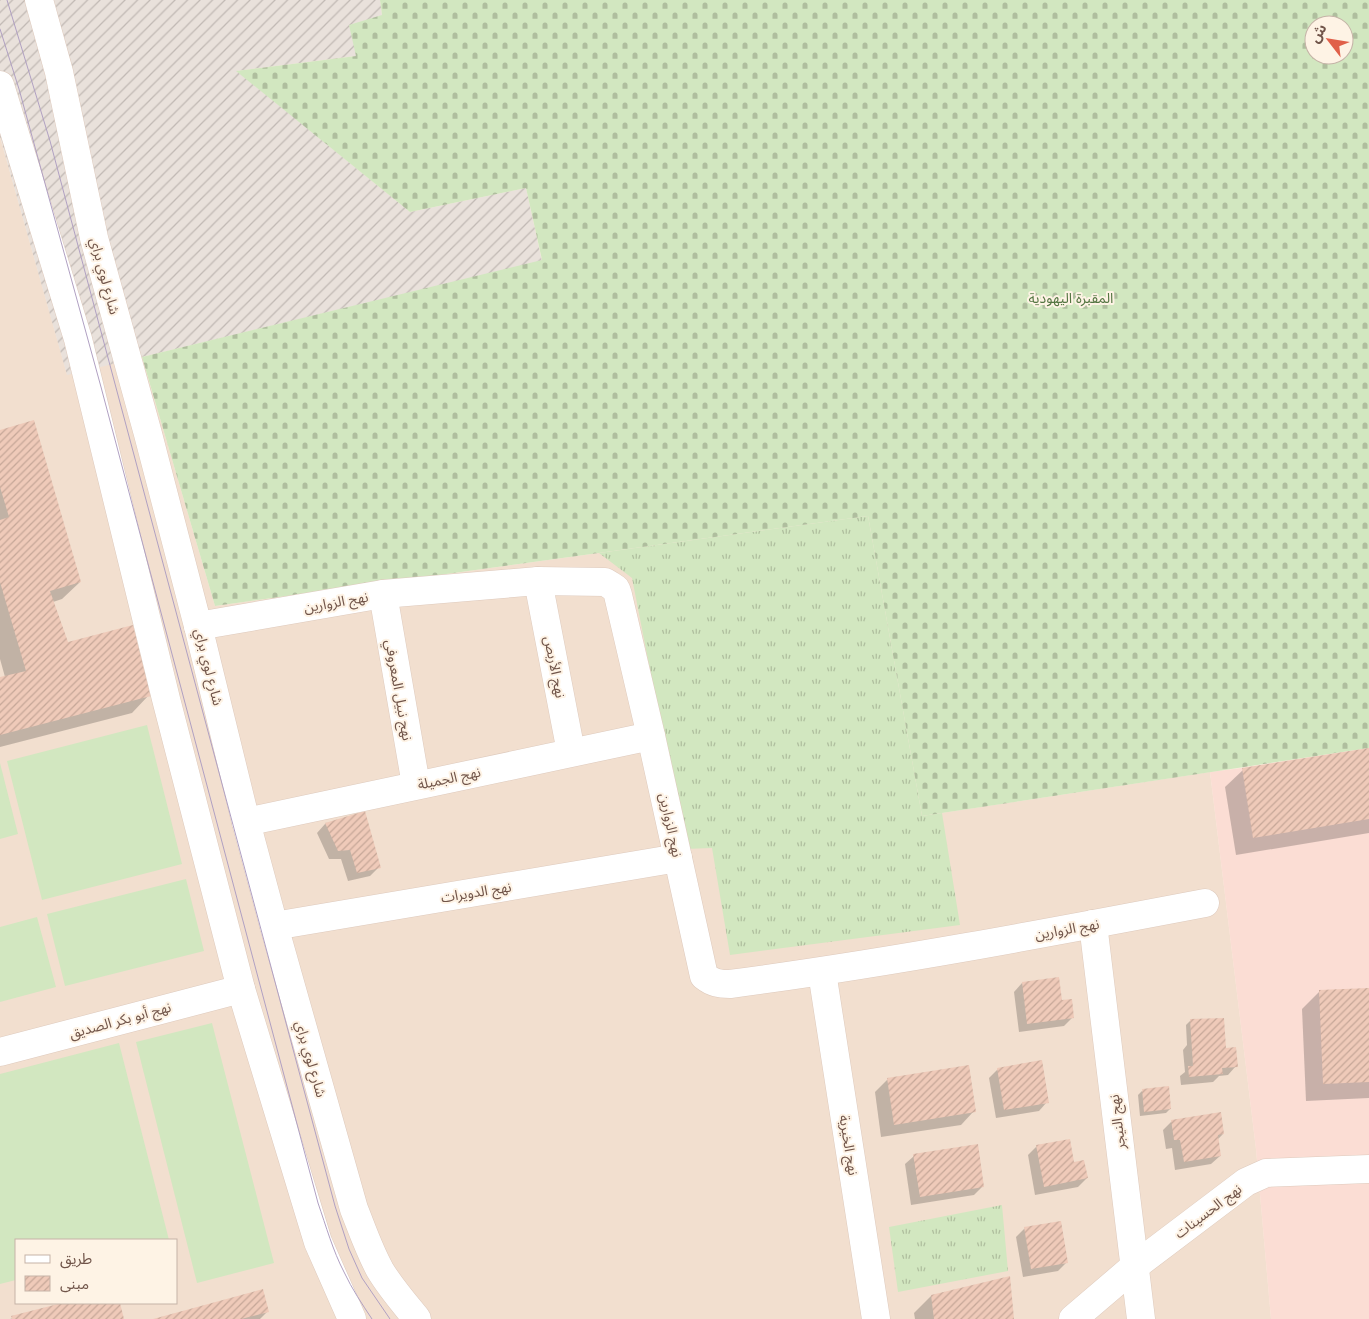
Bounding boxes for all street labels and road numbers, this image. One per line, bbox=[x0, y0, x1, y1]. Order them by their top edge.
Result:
street label: شارع لوي براي bbox=[84, 236, 123, 317]
street label: نهج الزوارين bbox=[303, 588, 370, 618]
street label: شارع لوي براي bbox=[189, 627, 226, 708]
street label: نهج الأربص bbox=[538, 635, 569, 700]
street label: نهج نبيل المعروفي bbox=[379, 638, 416, 743]
street label: نهج الجميلة bbox=[416, 763, 483, 795]
street label: نهج الزوارين bbox=[653, 792, 686, 859]
street label: نهج الدويرات bbox=[440, 878, 513, 908]
street label: نهج الزوارين bbox=[1034, 915, 1101, 945]
street label: نهج أبو بكر الصديق bbox=[67, 998, 174, 1044]
street label: شارع لوي براي bbox=[289, 1019, 330, 1100]
street label: نهج النيجر bbox=[1106, 1093, 1131, 1151]
street label: نهج الخيرية bbox=[833, 1114, 862, 1177]
street label: نهج الحسينات bbox=[1171, 1181, 1247, 1244]

